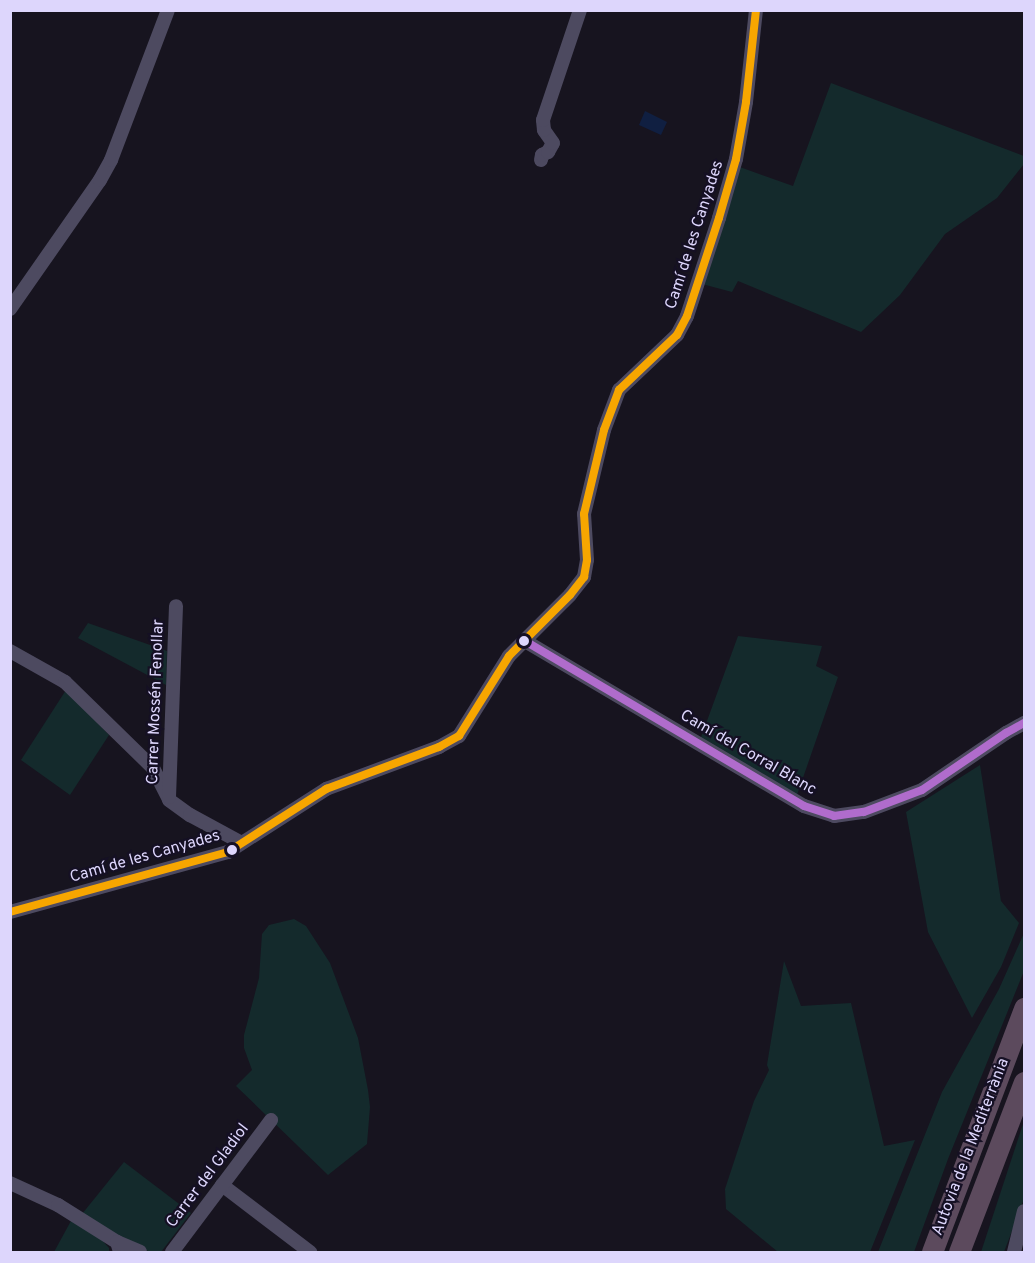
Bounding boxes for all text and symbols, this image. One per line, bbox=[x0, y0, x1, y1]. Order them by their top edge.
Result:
street label: Camí de les Canyades bbox=[662, 158, 728, 312]
street label: Carrer Mossén Fenollar bbox=[144, 619, 168, 785]
unlabelled marker bbox=[518, 635, 530, 647]
street label: Camí del Corral Blanc bbox=[676, 706, 820, 800]
street label: Camí de les Canyades bbox=[68, 826, 222, 888]
unlabelled marker bbox=[226, 844, 238, 856]
street label: Autovia de la Mediterrània bbox=[928, 1056, 1014, 1238]
street label: Carrer del Gladiol bbox=[163, 1120, 253, 1232]

